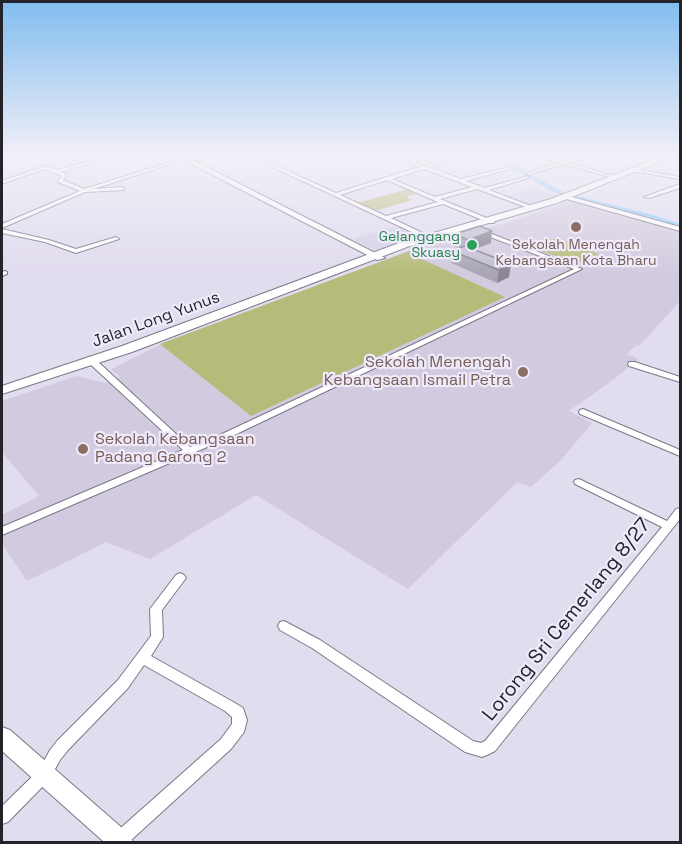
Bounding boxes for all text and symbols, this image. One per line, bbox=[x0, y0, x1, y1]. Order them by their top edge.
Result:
marker: Sekolah Menengah Kebangsaan Kota Bharu bbox=[569, 220, 583, 234]
place label: Gelanggang Skuasy bbox=[379, 229, 460, 262]
place label: Sekolah Menengah Kebangsaan Kota Bharu bbox=[495, 237, 657, 270]
marker: Gelanggang Skuasy bbox=[465, 238, 479, 252]
street label: Jalan Long Yunus bbox=[90, 288, 222, 352]
place label: Sekolah Menengah Kebangsaan Ismail Petra bbox=[324, 353, 511, 391]
marker: Sekolah Menengah Kebangsaan Ismail Petra bbox=[516, 365, 530, 379]
place label: Sekolah Kebangsaan Padang Garong 2 bbox=[95, 430, 254, 468]
marker: Sekolah Kebangsaan Padang Garong 2 bbox=[76, 442, 90, 456]
street label: Lorong Sri Cemerlang 8/27 bbox=[478, 514, 656, 726]

